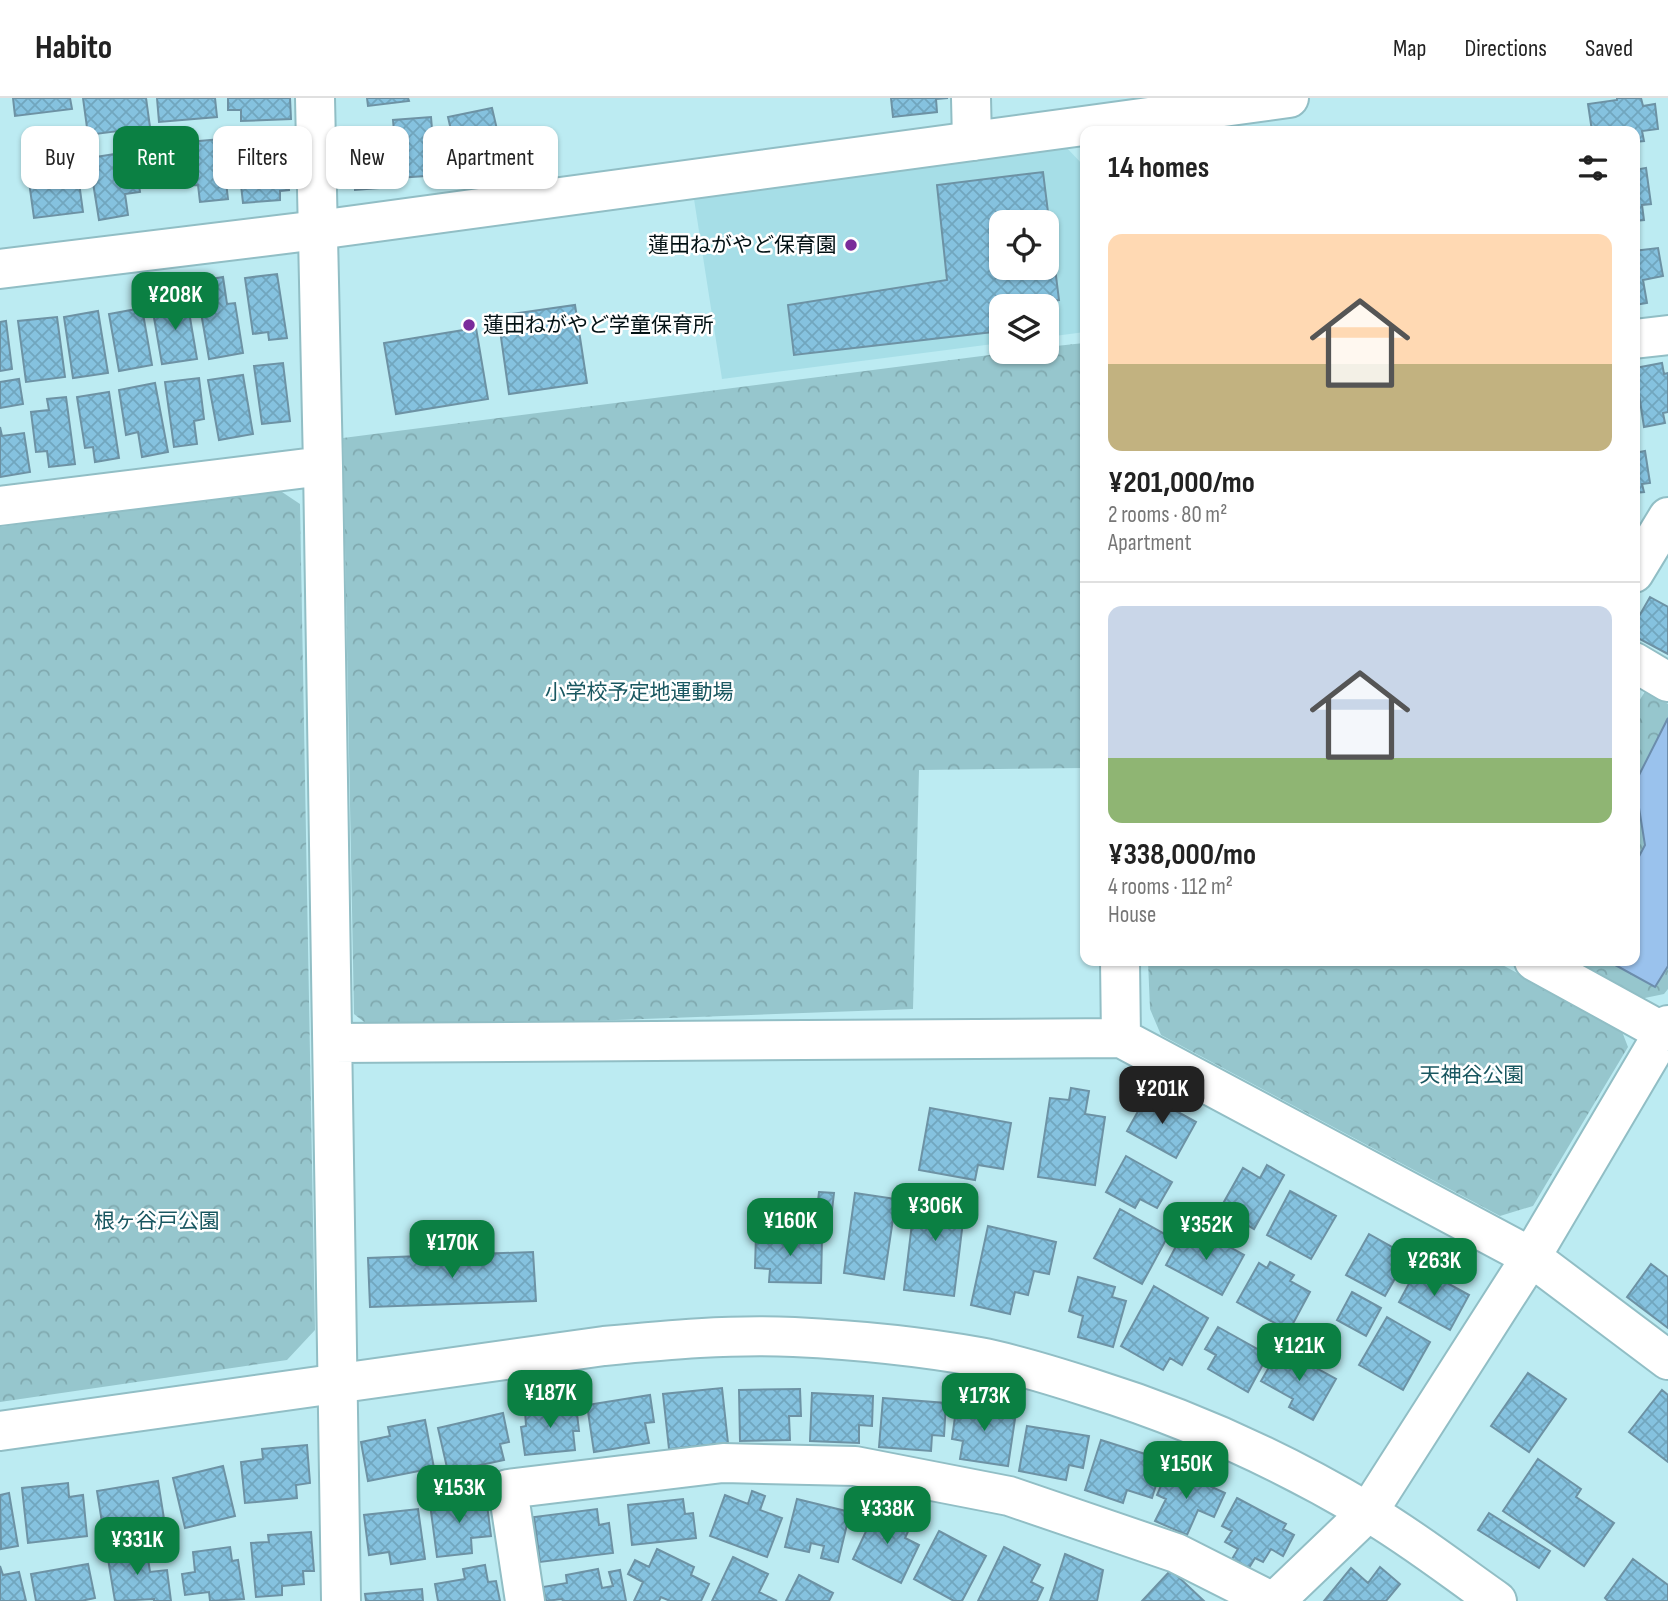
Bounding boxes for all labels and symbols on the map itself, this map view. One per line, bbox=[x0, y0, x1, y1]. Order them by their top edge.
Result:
place label: 蓮田ねがやど保育園 bbox=[648, 233, 837, 258]
marker: 蓮田ねがやど保育園 bbox=[843, 237, 859, 253]
pin: ¥208K bbox=[126, 272, 224, 332]
place label: 蓮田ねがやど学童保育所 bbox=[483, 313, 714, 338]
marker: 蓮田ねがやど学童保育所 bbox=[461, 317, 477, 333]
park label: 小学校予定地運動場 bbox=[545, 680, 734, 705]
park label: 天神谷公園 bbox=[1420, 1063, 1525, 1088]
pin: ¥201K bbox=[1113, 1066, 1211, 1126]
pin: ¥306K bbox=[886, 1184, 984, 1243]
pin: ¥160K bbox=[741, 1198, 839, 1258]
pin: ¥352K bbox=[1157, 1202, 1255, 1262]
park label: 根ヶ谷戸公園 bbox=[94, 1209, 220, 1234]
pin: ¥170K bbox=[403, 1220, 501, 1280]
pin: ¥263K bbox=[1385, 1238, 1483, 1298]
pin: ¥121K bbox=[1250, 1324, 1348, 1383]
pin: ¥187K bbox=[501, 1370, 599, 1430]
pin: ¥173K bbox=[935, 1374, 1033, 1433]
pin: ¥150K bbox=[1137, 1442, 1235, 1501]
pin: ¥153K bbox=[410, 1466, 508, 1525]
pin: ¥338K bbox=[838, 1486, 936, 1546]
pin: ¥331K bbox=[88, 1518, 186, 1577]

